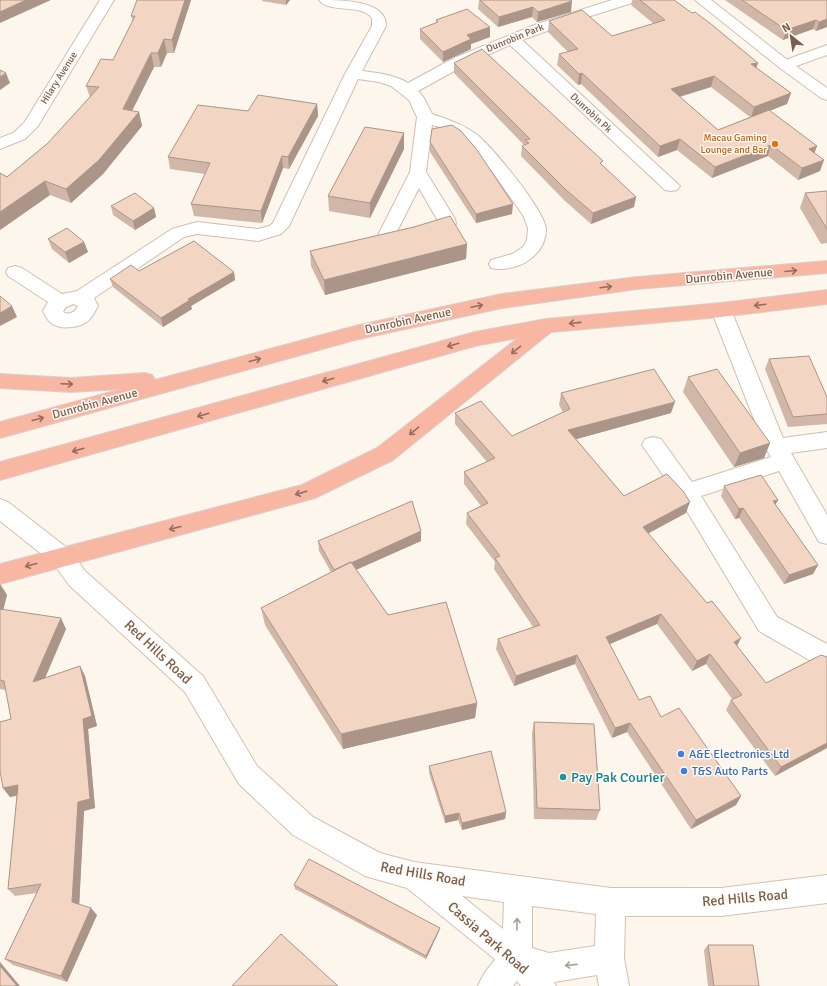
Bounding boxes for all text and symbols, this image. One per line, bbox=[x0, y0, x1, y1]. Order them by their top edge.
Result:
north arrow bbox=[771, 16, 811, 56]
text: N bbox=[780, 20, 793, 35]
street label: Dunrobin Park bbox=[484, 21, 546, 55]
street label: Hilary Avenue bbox=[38, 50, 80, 106]
street label: Dunrobin Pk bbox=[568, 91, 614, 135]
place label: Macau Gaming Lounge and Bar bbox=[701, 132, 767, 156]
marker: Macau Gaming Lounge and Bar bbox=[770, 139, 780, 149]
street label: Dunrobin Avenue bbox=[685, 265, 773, 287]
one-way arrow bbox=[784, 267, 797, 274]
one-way arrow bbox=[599, 283, 612, 291]
one-way arrow bbox=[754, 301, 767, 309]
one-way arrow bbox=[470, 302, 483, 310]
street label: Dunrobin Avenue bbox=[364, 305, 452, 337]
one-way arrow bbox=[569, 319, 582, 327]
one-way arrow bbox=[447, 342, 460, 349]
one-way arrow bbox=[510, 346, 521, 355]
one-way arrow bbox=[249, 356, 262, 363]
one-way arrow bbox=[322, 377, 335, 384]
one-way arrow bbox=[60, 381, 73, 388]
street label: Dunrobin Avenue bbox=[51, 385, 139, 423]
one-way arrow bbox=[197, 412, 210, 419]
one-way arrow bbox=[31, 415, 44, 423]
one-way arrow bbox=[409, 427, 420, 436]
one-way arrow bbox=[71, 447, 84, 454]
one-way arrow bbox=[295, 490, 308, 497]
one-way arrow bbox=[169, 524, 182, 532]
one-way arrow bbox=[25, 562, 38, 569]
street label: Red Hills Road bbox=[121, 616, 195, 688]
place label: A&E Electronics Ltd bbox=[689, 747, 789, 762]
marker: A&E Electronics Ltd bbox=[676, 749, 686, 759]
place label: T&S Auto Parts bbox=[692, 764, 768, 779]
marker: T&S Auto Parts bbox=[679, 766, 689, 776]
place label: Pay Pak Courier bbox=[571, 769, 665, 786]
marker: Pay Pak Courier bbox=[558, 772, 568, 782]
street label: Red Hills Road bbox=[379, 858, 467, 890]
street label: Red Hills Road bbox=[701, 886, 789, 910]
street label: Cassia Park Road bbox=[444, 898, 532, 978]
one-way arrow bbox=[513, 918, 521, 931]
one-way arrow bbox=[565, 962, 578, 969]

